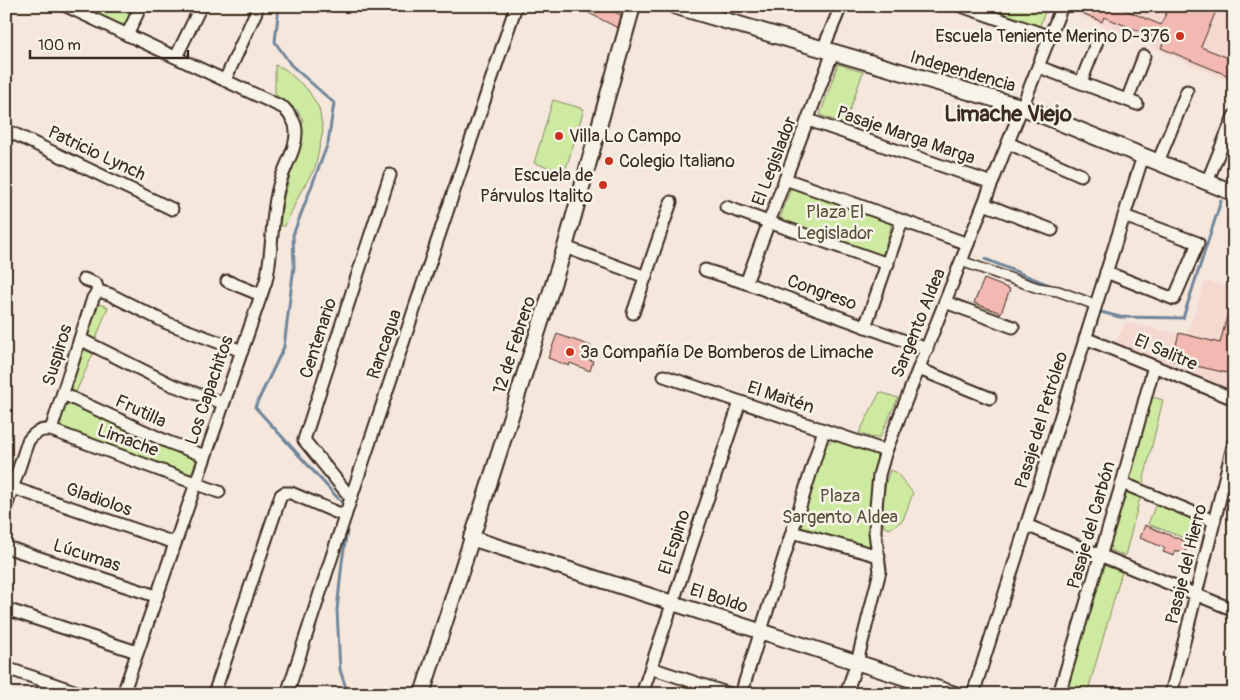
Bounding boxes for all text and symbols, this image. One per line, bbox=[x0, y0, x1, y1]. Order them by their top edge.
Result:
place label: Escuela Teniente Merino D-376 bbox=[935, 25, 1170, 48]
scale bar bbox=[30, 28, 188, 60]
marker: Escuela Teniente Merino D-376 bbox=[1174, 30, 1186, 42]
text: 100 m bbox=[38, 36, 81, 55]
street label: Independencia bbox=[907, 45, 1018, 98]
district label: Limache Viejo bbox=[944, 100, 1072, 128]
street label: Pasaje Marga Marga bbox=[833, 101, 978, 170]
street label: El Legislador bbox=[747, 113, 802, 209]
street label: Patricio Lynch bbox=[44, 121, 149, 186]
place label: Villa Lo Campo bbox=[569, 125, 682, 148]
marker: Villa Lo Campo bbox=[553, 130, 565, 142]
place label: Colegio Italiano bbox=[619, 150, 735, 173]
marker: Colegio Italiano bbox=[603, 155, 615, 167]
place label: Escuela de Párvulos Italito bbox=[480, 164, 593, 208]
marker: Escuela de Párvulos Italito bbox=[597, 179, 609, 191]
park label: Plaza El Legislador bbox=[797, 201, 874, 245]
street label: Sargento Aldea bbox=[886, 265, 951, 381]
street label: Congreso bbox=[784, 269, 860, 316]
street label: 12 de Febrero bbox=[488, 293, 541, 397]
street label: Centenario bbox=[295, 295, 342, 381]
street label: Rancagua bbox=[362, 306, 407, 382]
street label: Suspiros bbox=[37, 322, 78, 389]
street label: El Salitre bbox=[1131, 329, 1201, 376]
street label: Los Capachitos bbox=[180, 332, 239, 448]
place label: 3ª Compañía De Bomberos de Limache bbox=[580, 341, 873, 364]
marker: 3ª Compañía De Bomberos de Limache bbox=[564, 346, 576, 358]
street label: Pasaje del Petróleo bbox=[1010, 349, 1073, 491]
street label: El Maitén bbox=[744, 376, 817, 419]
street label: Frutilla bbox=[112, 390, 170, 433]
street label: Limache bbox=[94, 419, 162, 462]
street label: Pasaje del Carbón bbox=[1062, 459, 1121, 592]
street label: Gladiolos bbox=[63, 478, 135, 521]
park label: Plaza Sargento Aldea bbox=[782, 485, 898, 529]
street label: Pasaje del Hierro bbox=[1160, 502, 1213, 626]
street label: El Espino bbox=[653, 507, 696, 577]
street label: Lúcumas bbox=[50, 534, 123, 577]
street label: El Boldo bbox=[687, 578, 751, 619]

